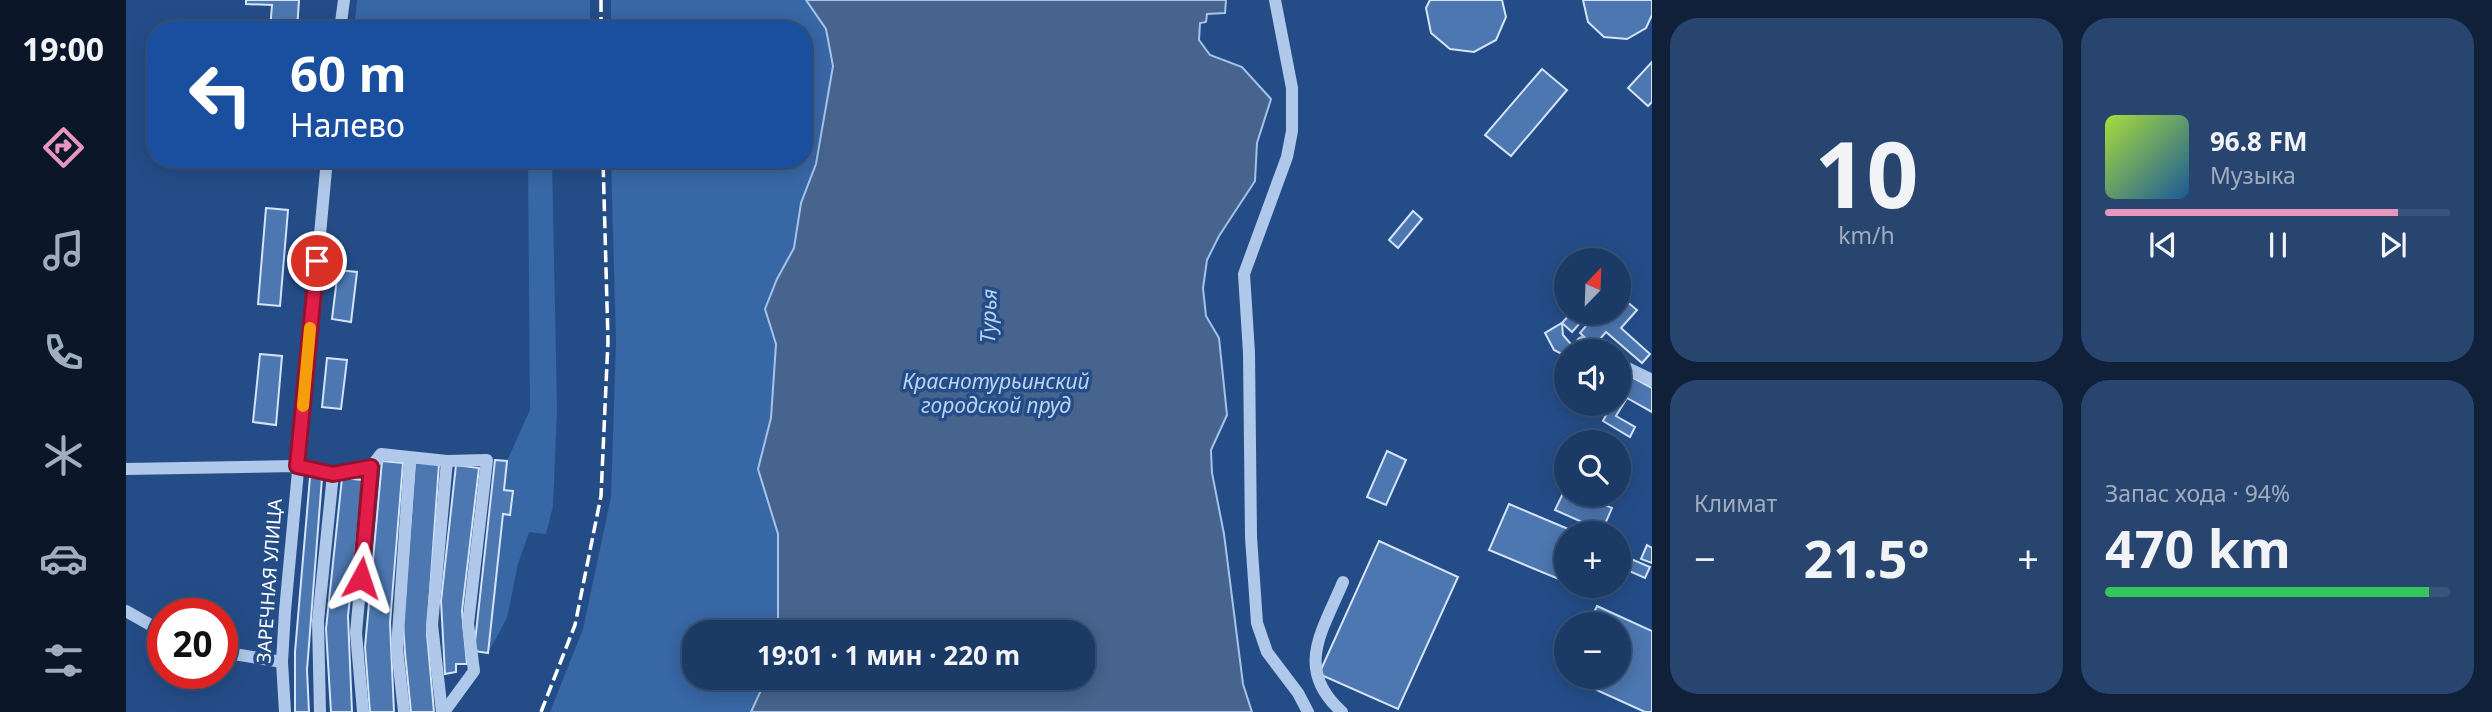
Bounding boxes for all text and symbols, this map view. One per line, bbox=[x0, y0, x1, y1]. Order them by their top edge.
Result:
text: 19:00 bbox=[22, 27, 104, 70]
text: 60 m bbox=[290, 40, 407, 106]
icon: left bbox=[175, 49, 266, 140]
text: Налево bbox=[290, 103, 405, 146]
text: 10 bbox=[1814, 111, 1919, 235]
icon: directions bbox=[39, 123, 88, 172]
text: 96.8 FM bbox=[2210, 123, 2307, 159]
text: Музыка bbox=[2210, 159, 2296, 191]
text: km/h bbox=[1838, 219, 1895, 251]
icon: music bbox=[39, 226, 88, 275]
icon: previous bbox=[2144, 226, 2182, 264]
icon: pause bbox=[2259, 226, 2297, 264]
icon: next bbox=[2374, 226, 2412, 264]
pin bbox=[287, 231, 347, 291]
icon: arrive bbox=[298, 242, 336, 280]
north arrow bbox=[1554, 248, 1631, 326]
map controls bbox=[1554, 248, 1631, 689]
water label: Турья bbox=[973, 288, 1003, 344]
icon: phone bbox=[39, 328, 88, 377]
button: sound bbox=[1554, 339, 1631, 416]
water label: Краснотурьинский городской пруд bbox=[903, 367, 1089, 419]
button: search bbox=[1554, 430, 1631, 507]
icon: climate bbox=[39, 431, 88, 480]
text: Запас хода · 94% bbox=[2105, 477, 2290, 509]
text: Климат bbox=[1694, 487, 1777, 519]
street label: ЗАРЕЧНАЯ УЛИЦА bbox=[250, 497, 288, 664]
text: 470 km bbox=[2105, 512, 2291, 583]
button: + bbox=[1554, 521, 1631, 598]
text: 21.5° bbox=[1804, 522, 1929, 593]
text: − bbox=[1694, 532, 1716, 584]
text: + bbox=[2017, 532, 2039, 584]
icon: car bbox=[39, 534, 88, 583]
position arrow bbox=[324, 541, 398, 615]
speed limit sign: 20 bbox=[147, 598, 238, 689]
button: − bbox=[1554, 612, 1631, 689]
icon: filters bbox=[39, 636, 88, 685]
text: 19:01 · 1 мин · 220 m bbox=[757, 637, 1020, 673]

